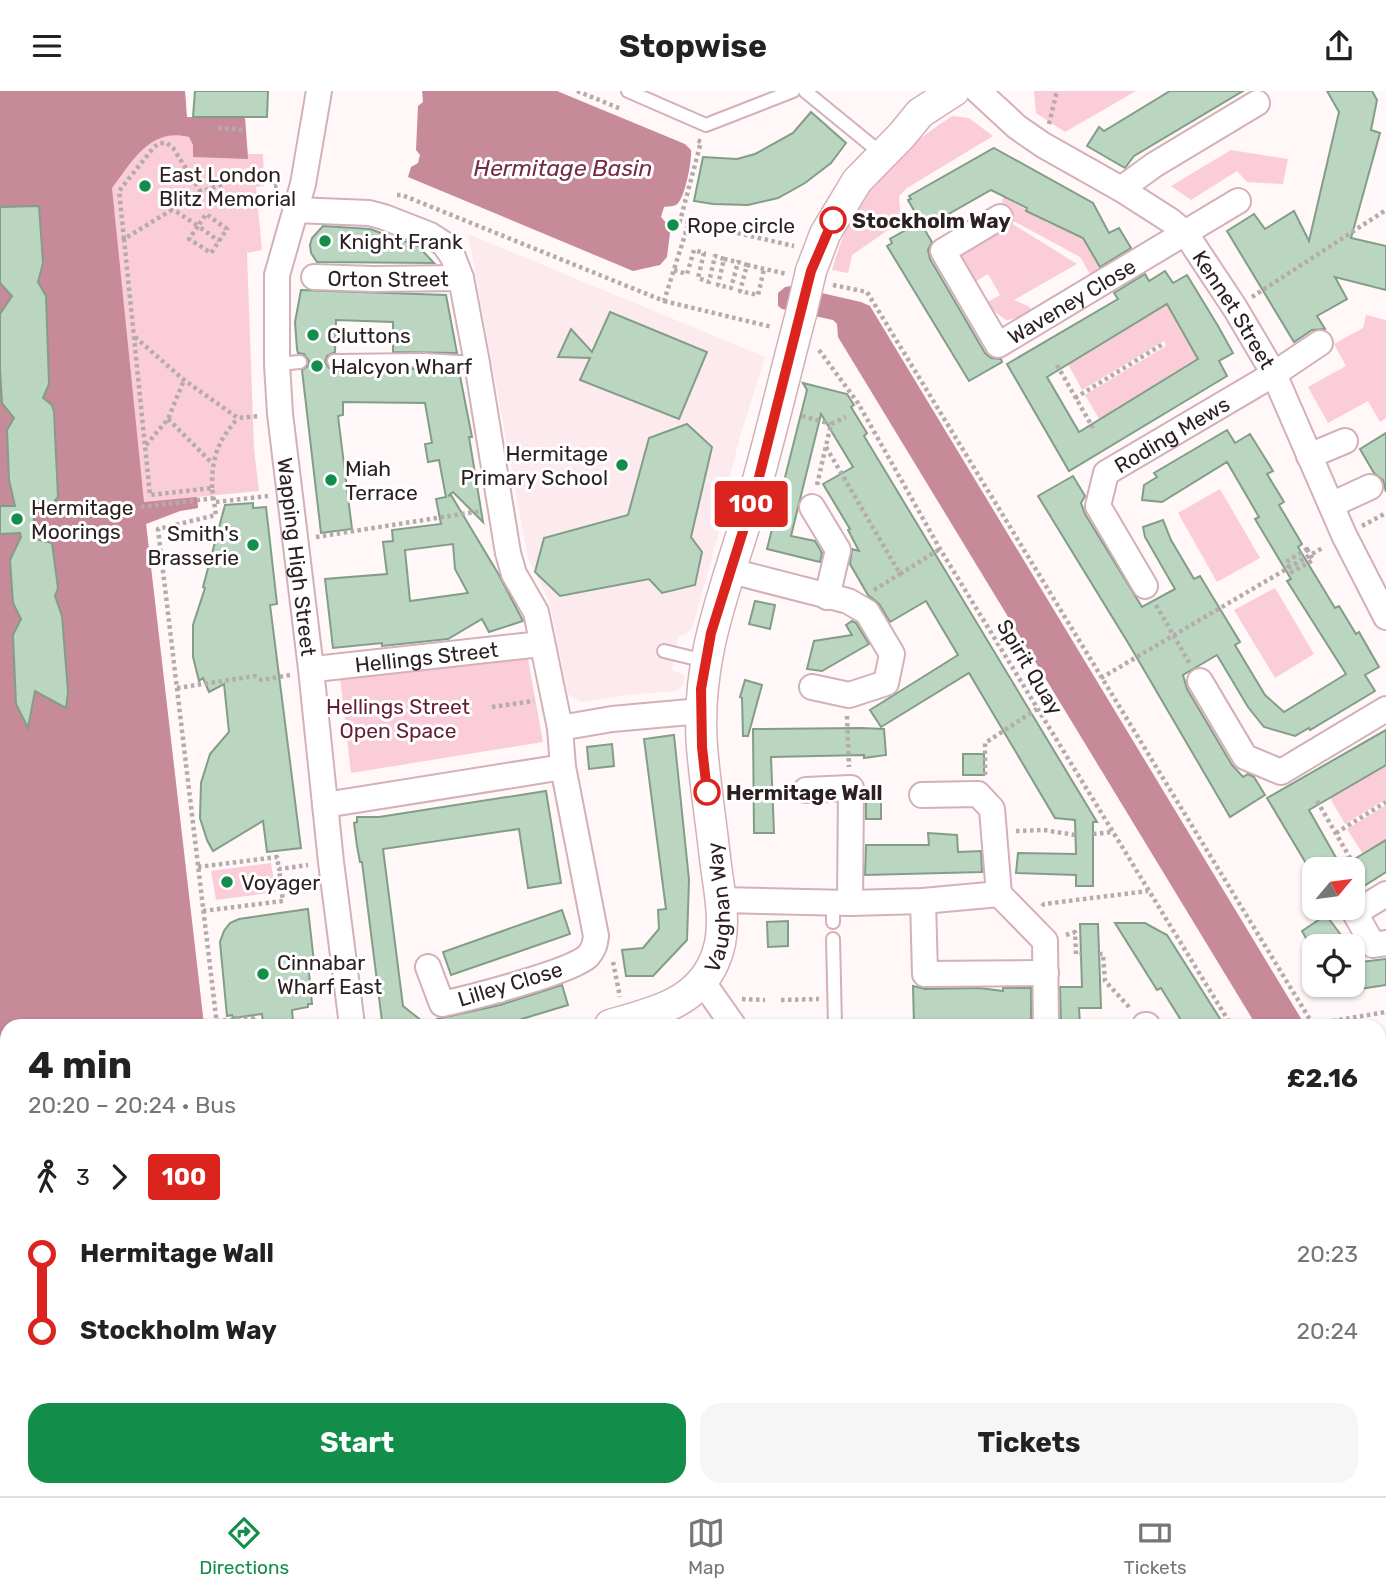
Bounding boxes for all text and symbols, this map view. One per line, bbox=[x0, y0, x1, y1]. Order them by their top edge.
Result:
icon: menu bbox=[28, 27, 66, 65]
text: Stopwise bbox=[619, 27, 767, 65]
icon: share bbox=[1320, 27, 1358, 65]
water label: Hermitage Basin bbox=[474, 154, 652, 182]
place label: East London Blitz Memorial bbox=[159, 162, 296, 211]
marker: East London Blitz Memorial bbox=[137, 178, 153, 194]
marker: Stockholm Way bbox=[820, 207, 846, 233]
place label: Stockholm Way bbox=[852, 208, 1011, 233]
place label: Rope circle bbox=[687, 213, 795, 238]
marker: Rope circle bbox=[665, 217, 681, 233]
place label: Knight Frank bbox=[339, 229, 463, 254]
marker: Knight Frank bbox=[317, 233, 333, 249]
street label: Kennet Street bbox=[1188, 245, 1281, 373]
street label: Waveney Close bbox=[1003, 253, 1140, 349]
street label: Orton Street bbox=[327, 265, 449, 292]
place label: Cluttons bbox=[327, 323, 411, 348]
marker: Cluttons bbox=[305, 327, 321, 343]
place label: Halcyon Wharf bbox=[331, 354, 472, 379]
marker: Halcyon Wharf bbox=[309, 358, 325, 374]
street label: Roding Mews bbox=[1110, 391, 1234, 478]
place label: Hermitage Primary School bbox=[460, 441, 608, 490]
street label: Wapping High Street bbox=[273, 456, 322, 658]
place label: Miah Terrace bbox=[345, 456, 418, 505]
marker: Hermitage Primary School bbox=[614, 457, 630, 473]
marker: Miah Terrace bbox=[323, 472, 339, 488]
line badge: 100 bbox=[711, 481, 791, 527]
text: 100 bbox=[729, 490, 773, 518]
place label: Hermitage Moorings bbox=[31, 495, 134, 544]
marker: Hermitage Moorings bbox=[9, 511, 25, 527]
place label: Smith's Brasserie bbox=[148, 521, 239, 570]
marker: Smith's Brasserie bbox=[245, 537, 261, 553]
street label: Spirit Quay bbox=[992, 615, 1068, 720]
street label: Hellings Street bbox=[353, 636, 499, 677]
park label: Hellings Street Open Space bbox=[326, 694, 470, 743]
marker: Hermitage Wall bbox=[694, 779, 720, 805]
place label: Hermitage Wall bbox=[726, 780, 883, 805]
street label: Vaughan Way bbox=[699, 841, 735, 976]
north arrow bbox=[1302, 857, 1365, 921]
map controls bbox=[1302, 857, 1365, 997]
place label: Voyager bbox=[241, 870, 320, 895]
marker: Voyager bbox=[219, 874, 235, 890]
button: locate bbox=[1302, 934, 1365, 997]
place label: Cinnabar Wharf East bbox=[277, 950, 382, 999]
street label: Lilley Close bbox=[455, 956, 565, 1012]
marker: Cinnabar Wharf East bbox=[255, 966, 271, 982]
text: 4 min bbox=[28, 1042, 132, 1088]
text: £2.16 bbox=[1287, 1063, 1358, 1094]
text: 20:20 – 20:24 · Bus bbox=[28, 1091, 236, 1119]
icon: walk bbox=[28, 1158, 66, 1196]
icon: forward bbox=[100, 1158, 138, 1196]
text: 3 bbox=[76, 1163, 90, 1191]
text: 100 bbox=[162, 1163, 206, 1191]
text: Hermitage Wall bbox=[80, 1238, 274, 1269]
text: 20:23 bbox=[1297, 1240, 1358, 1268]
text: Stockholm Way bbox=[80, 1315, 277, 1346]
text: 20:24 bbox=[1296, 1317, 1358, 1345]
button: Start bbox=[28, 1403, 686, 1483]
button: Tickets bbox=[700, 1403, 1358, 1483]
tab: Directions bbox=[199, 1514, 289, 1579]
tab: Map bbox=[687, 1514, 725, 1579]
tab: Tickets bbox=[1124, 1514, 1187, 1579]

